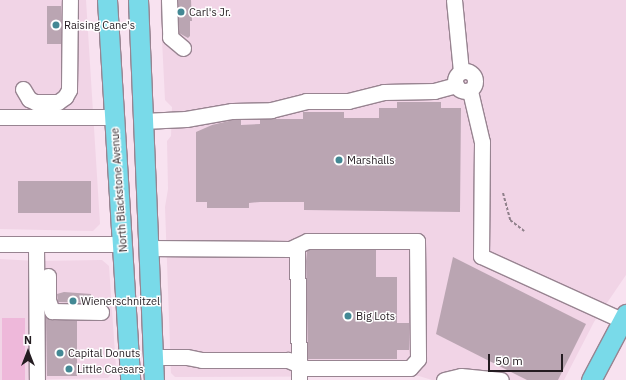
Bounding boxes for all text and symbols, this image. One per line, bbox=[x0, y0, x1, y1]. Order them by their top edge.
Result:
place label: Carl's Jr. bbox=[189, 5, 231, 19]
marker: Carl's Jr. bbox=[176, 7, 186, 17]
place label: Raising Cane's bbox=[64, 18, 135, 32]
marker: Raising Cane's bbox=[51, 20, 61, 30]
street label: North Blackstone Avenue bbox=[108, 127, 130, 253]
place label: Marshalls bbox=[347, 153, 395, 167]
marker: Marshalls bbox=[334, 155, 344, 165]
place label: Wienerschnitzel bbox=[81, 294, 160, 308]
marker: Wienerschnitzel bbox=[68, 296, 78, 306]
place label: Big Lots bbox=[356, 309, 395, 323]
marker: Big Lots bbox=[343, 311, 353, 321]
north arrow bbox=[8, 332, 48, 372]
text: N bbox=[24, 333, 32, 347]
place label: Capital Donuts bbox=[68, 346, 140, 360]
scale bar bbox=[490, 346, 565, 372]
marker: Capital Donuts bbox=[55, 348, 65, 358]
text: 50 m bbox=[495, 353, 523, 368]
place label: Little Caesars bbox=[77, 362, 144, 376]
marker: Little Caesars bbox=[64, 364, 74, 374]

